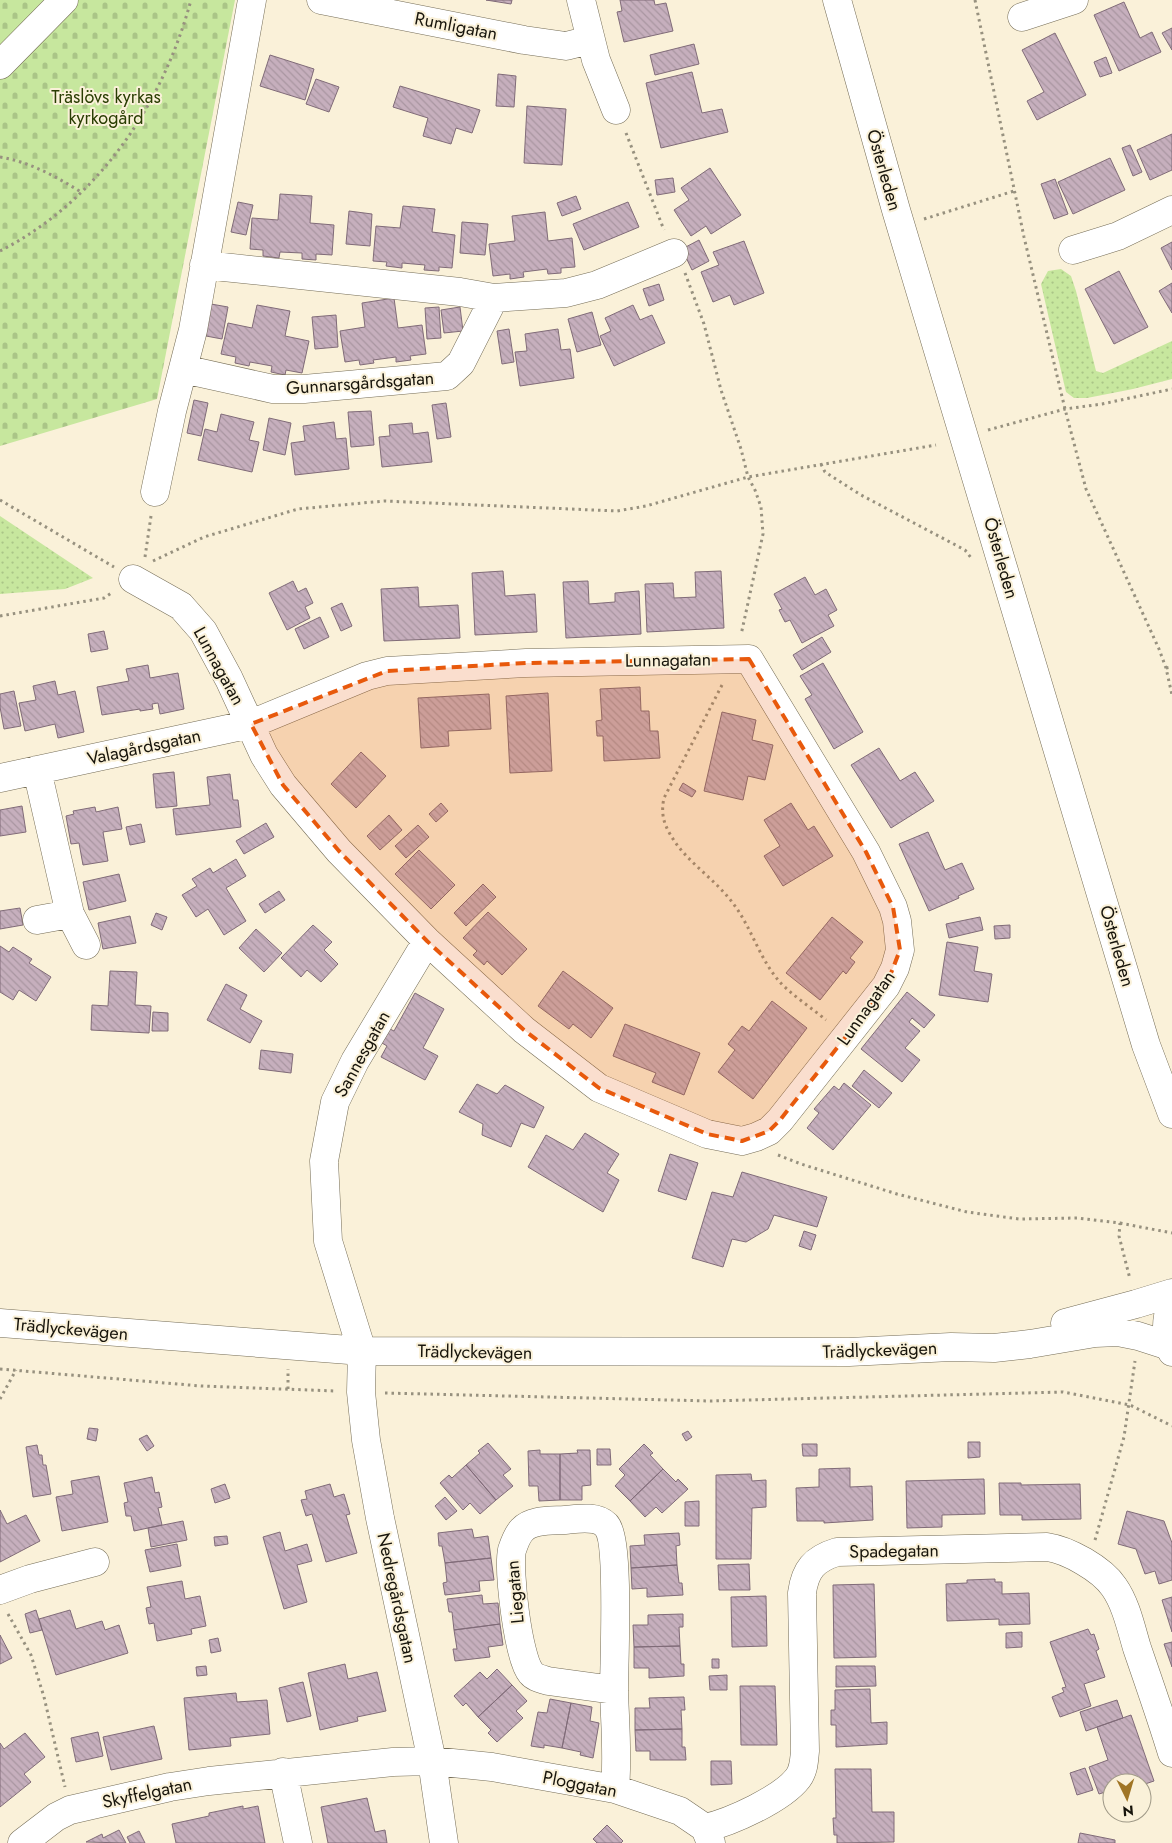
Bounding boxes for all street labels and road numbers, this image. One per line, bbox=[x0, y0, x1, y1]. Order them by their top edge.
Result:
street label: Rumligatan bbox=[412, 5, 500, 47]
street label: Österleden bbox=[860, 126, 908, 214]
street label: Gunnarsgårdsgatan bbox=[285, 365, 435, 401]
street label: Österleden bbox=[977, 514, 1025, 602]
street label: Lunnagatan bbox=[187, 622, 251, 710]
street label: Lunnagatan bbox=[625, 646, 711, 674]
street label: Valagårdsgatan bbox=[85, 722, 203, 772]
street label: Österleden bbox=[1093, 902, 1141, 990]
street label: Lunnagatan bbox=[831, 965, 901, 1051]
street label: Sannesgatan bbox=[328, 1006, 396, 1102]
street label: Trädlyckevägen bbox=[13, 1311, 129, 1347]
street label: Trädlyckevägen bbox=[822, 1335, 938, 1365]
street label: Trädlyckevägen bbox=[417, 1338, 533, 1366]
street label: Nedregårdsgatan bbox=[370, 1530, 424, 1666]
street label: Spadegatan bbox=[849, 1537, 939, 1565]
street label: Liegatan bbox=[499, 1559, 531, 1625]
street label: Ploggatan bbox=[540, 1764, 620, 1804]
street label: Skyffelgatan bbox=[100, 1771, 194, 1815]

